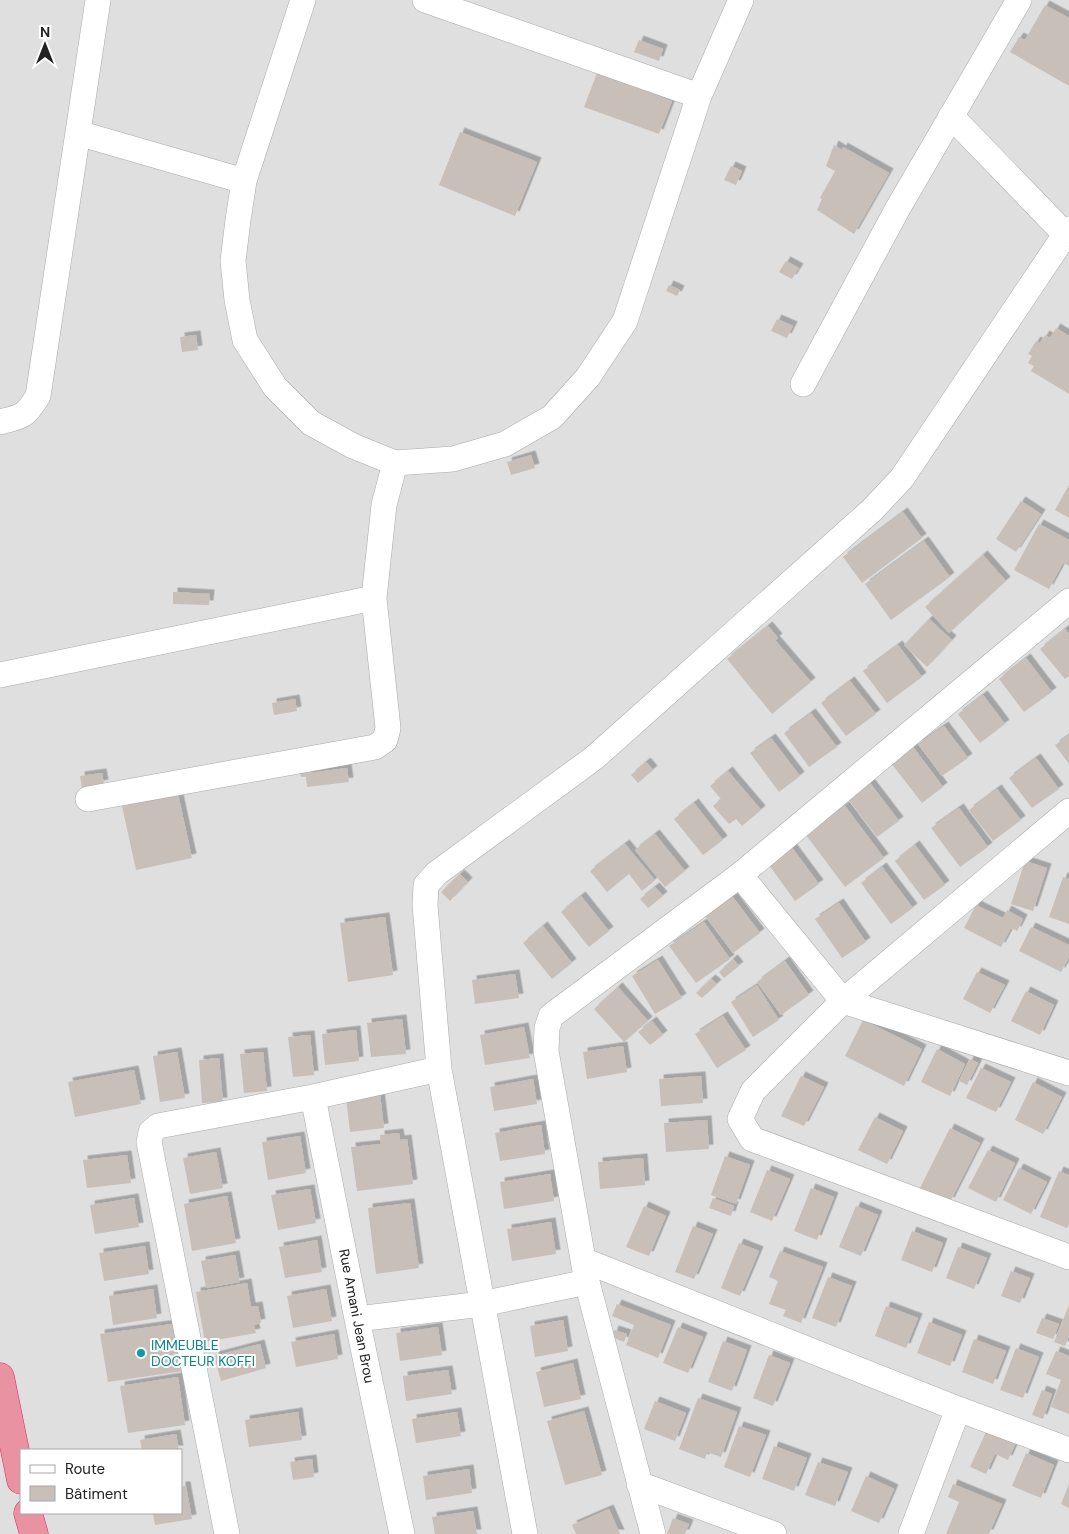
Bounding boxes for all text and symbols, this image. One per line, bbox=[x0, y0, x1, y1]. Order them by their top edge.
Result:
north arrow bbox=[20, 20, 70, 70]
text: N bbox=[40, 23, 50, 41]
street label: Rue Amani Jean Brou bbox=[335, 1247, 379, 1385]
place label: IMMEUBLE DOCTEUR KOFFI bbox=[151, 1336, 255, 1370]
marker: IMMEUBLE DOCTEUR KOFFI bbox=[135, 1347, 147, 1359]
legend bbox=[20, 1449, 182, 1514]
text: Route bbox=[65, 1459, 105, 1479]
text: Bâtiment bbox=[65, 1484, 128, 1504]

